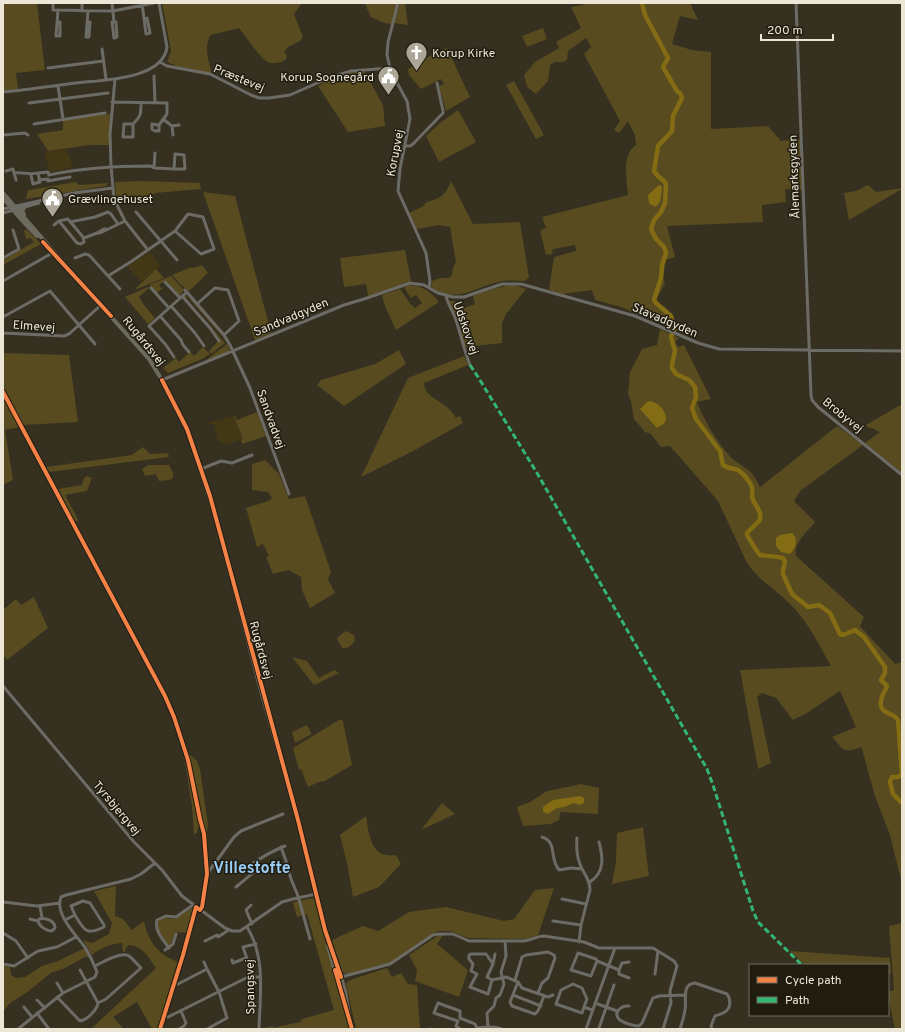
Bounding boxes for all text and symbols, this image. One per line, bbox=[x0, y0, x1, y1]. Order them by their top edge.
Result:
scale bar bbox=[761, 16, 833, 42]
text: 200 m bbox=[767, 23, 803, 39]
church icon: Korup Kirke bbox=[404, 40, 430, 73]
place label: Korup Kirke bbox=[432, 46, 495, 62]
street label: Præstevej bbox=[211, 61, 267, 96]
public building icon: Korup Sognegård bbox=[376, 64, 402, 97]
place label: Korup Sognegård bbox=[280, 70, 374, 86]
street label: Korupvej bbox=[384, 128, 408, 178]
street label: Ålemarksgyden bbox=[786, 135, 804, 219]
public building icon: Grævlingehuset bbox=[39, 186, 65, 219]
place label: Grævlingehuset bbox=[68, 192, 153, 208]
street label: Sandvadgyden bbox=[252, 295, 331, 341]
street label: Udskovvej bbox=[448, 300, 482, 357]
street label: Stavadgyden bbox=[629, 300, 700, 342]
street label: Rugårdsvej bbox=[118, 313, 168, 370]
street label: Elmevej bbox=[12, 318, 56, 336]
street label: Sandvadvej bbox=[252, 387, 288, 451]
street label: Brobyvej bbox=[819, 394, 866, 437]
street label: Rugårdsvej bbox=[245, 619, 275, 681]
street label: Tyrsbjergvej bbox=[89, 778, 144, 839]
district label: Villestofte bbox=[213, 859, 291, 879]
street label: Spangsvej bbox=[243, 959, 259, 1015]
legend bbox=[749, 964, 889, 1016]
text: Cycle path bbox=[785, 973, 842, 989]
text: Path bbox=[785, 993, 810, 1009]

